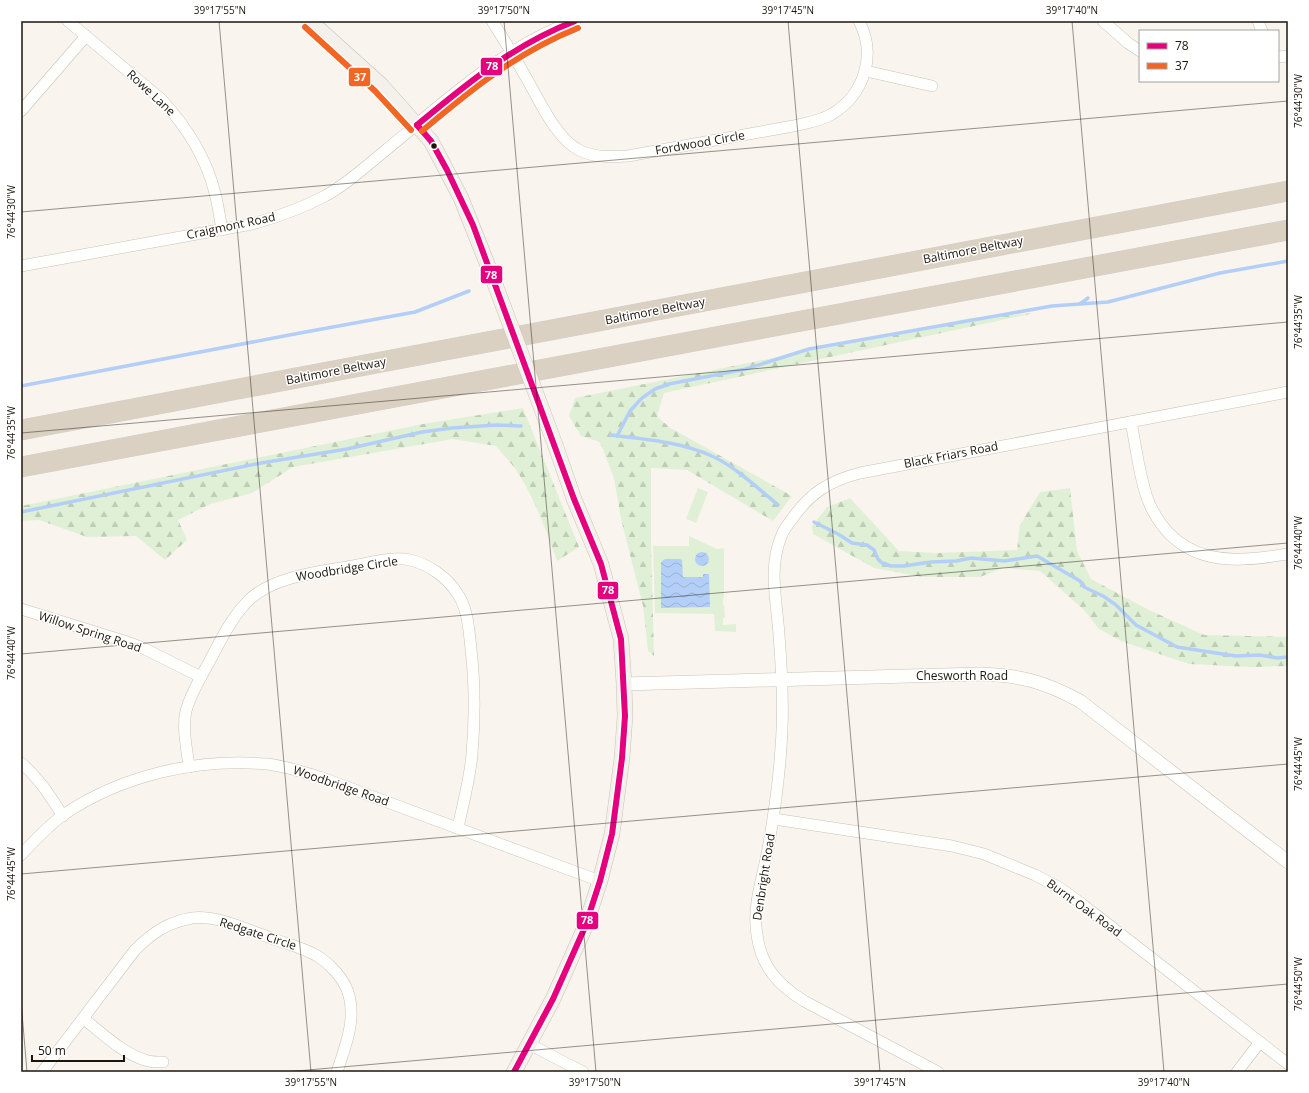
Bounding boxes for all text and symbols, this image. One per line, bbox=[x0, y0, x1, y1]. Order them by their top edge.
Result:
text: 39°17'55"N bbox=[194, 3, 246, 17]
text: 39°17'50"N bbox=[478, 3, 530, 17]
text: 39°17'45"N bbox=[762, 3, 814, 17]
text: 39°17'40"N bbox=[1046, 3, 1098, 17]
legend bbox=[1139, 30, 1279, 82]
text: 78 bbox=[1175, 37, 1189, 54]
line badge: 78 bbox=[480, 57, 503, 76]
text: 37 bbox=[1175, 57, 1189, 74]
text: 78 bbox=[486, 58, 498, 73]
street label: Rowe Lane bbox=[123, 66, 180, 120]
line badge: 37 bbox=[348, 67, 371, 87]
text: 37 bbox=[354, 69, 366, 84]
text: 76°44'30"W bbox=[1291, 73, 1305, 128]
street label: Fordwood Circle bbox=[654, 126, 746, 159]
unlabelled marker bbox=[429, 141, 439, 151]
text: 76°44'30"W bbox=[4, 184, 18, 239]
street label: Craigmont Road bbox=[185, 208, 277, 243]
street label: Baltimore Beltway bbox=[921, 231, 1025, 268]
line badge: 78 bbox=[480, 265, 503, 284]
text: 78 bbox=[485, 267, 497, 282]
street label: Baltimore Beltway bbox=[603, 292, 707, 329]
text: 76°44'35"W bbox=[1291, 294, 1305, 349]
street label: Baltimore Beltway bbox=[284, 352, 388, 389]
text: 76°44'35"W bbox=[4, 405, 18, 460]
street label: Black Friars Road bbox=[902, 437, 1000, 472]
text: 76°44'40"W bbox=[1291, 515, 1305, 570]
street label: Woodbridge Circle bbox=[295, 552, 399, 585]
line badge: 78 bbox=[597, 581, 619, 600]
text: 78 bbox=[602, 582, 614, 597]
street label: Willow Spring Road bbox=[37, 607, 144, 656]
text: 76°44'40"W bbox=[4, 625, 18, 680]
street label: Chesworth Road bbox=[916, 667, 1008, 684]
text: 76°44'45"W bbox=[1291, 736, 1305, 791]
street label: Woodbridge Road bbox=[291, 761, 391, 810]
street label: Denbright Road bbox=[748, 832, 779, 922]
text: 76°44'45"W bbox=[4, 846, 18, 901]
street label: Burnt Oak Road bbox=[1043, 875, 1125, 941]
line badge: 78 bbox=[576, 911, 599, 930]
text: 78 bbox=[581, 912, 593, 927]
street label: Redgate Circle bbox=[218, 913, 299, 954]
text: 76°44'50"W bbox=[1291, 956, 1305, 1011]
scale bar bbox=[32, 1037, 124, 1063]
text: 50 m bbox=[38, 1042, 66, 1059]
text: 39°17'55"N bbox=[285, 1075, 337, 1089]
text: 39°17'50"N bbox=[569, 1075, 621, 1089]
text: 39°17'45"N bbox=[854, 1075, 906, 1089]
text: 39°17'40"N bbox=[1138, 1075, 1190, 1089]

